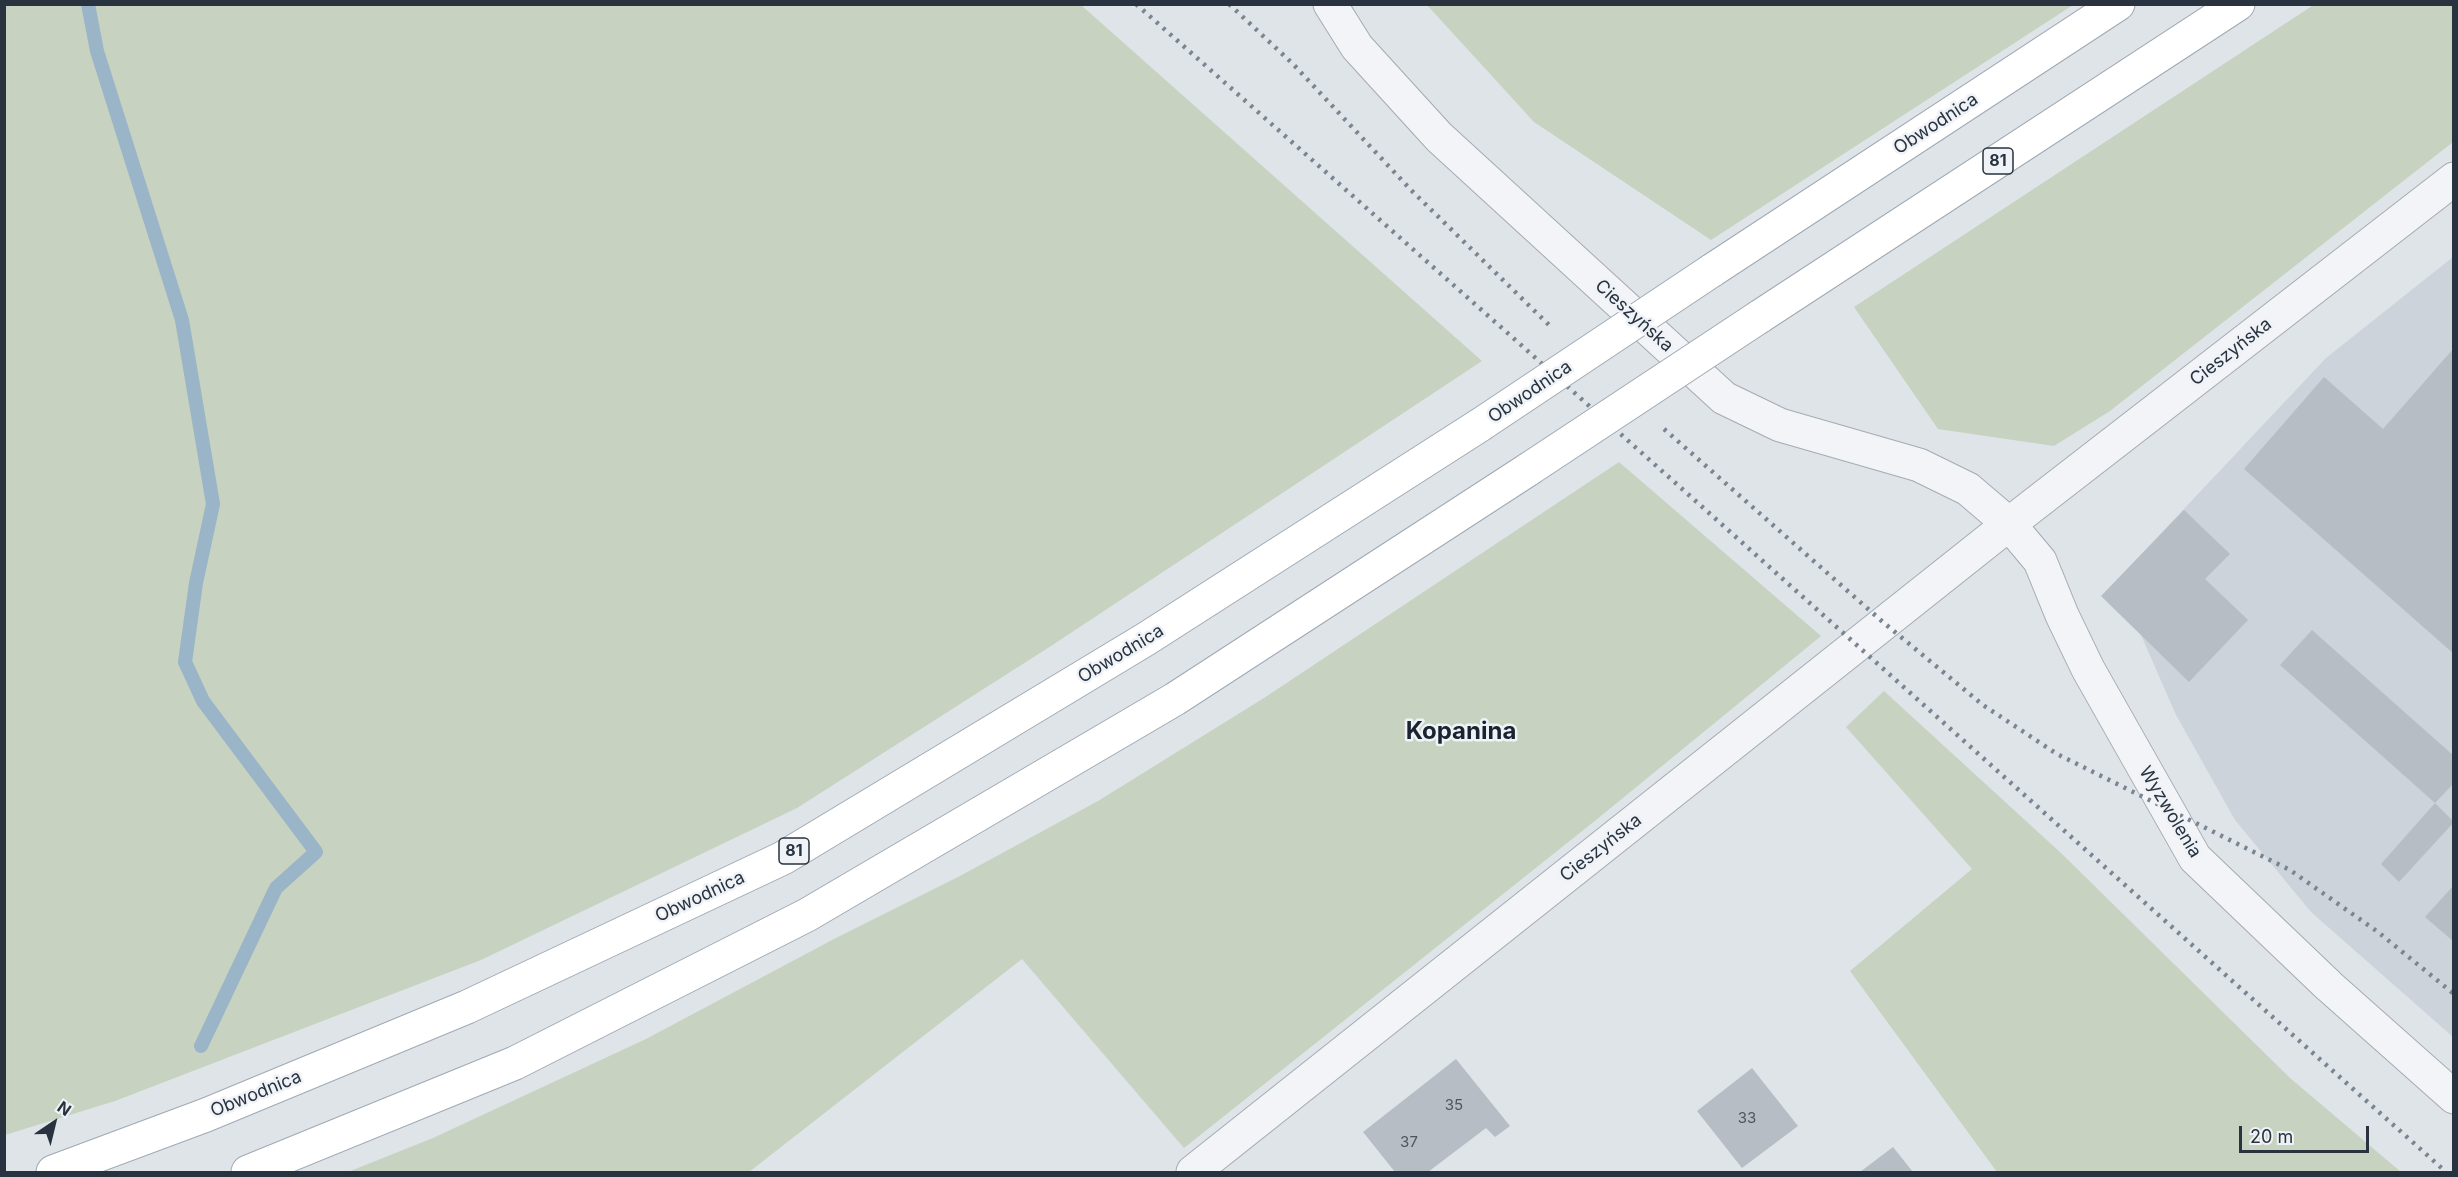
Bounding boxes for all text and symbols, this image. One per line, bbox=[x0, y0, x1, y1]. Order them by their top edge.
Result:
street label: Obwodnica bbox=[1890, 89, 1982, 159]
road number: 81 bbox=[1983, 148, 2013, 174]
street label: Cieszyńska bbox=[1590, 275, 1678, 357]
street label: Cieszyńska bbox=[2186, 313, 2276, 391]
street label: Obwodnica bbox=[1484, 356, 1576, 428]
street label: Obwodnica bbox=[1074, 620, 1168, 688]
district label: Kopanina bbox=[1406, 718, 1516, 746]
street label: Wyzwolenia bbox=[2134, 762, 2206, 862]
street label: Cieszyńska bbox=[1556, 809, 1646, 887]
road number: 81 bbox=[779, 838, 809, 864]
street label: Obwodnica bbox=[652, 867, 748, 927]
street label: Obwodnica bbox=[207, 1066, 305, 1122]
north arrow bbox=[24, 1093, 84, 1153]
house number: 35 bbox=[1445, 1096, 1463, 1114]
text: N bbox=[54, 1097, 75, 1120]
house number: 33 bbox=[1738, 1109, 1756, 1127]
scale bar bbox=[2242, 1114, 2372, 1152]
text: 20 m bbox=[2250, 1126, 2293, 1147]
house number: 37 bbox=[1400, 1133, 1418, 1151]

